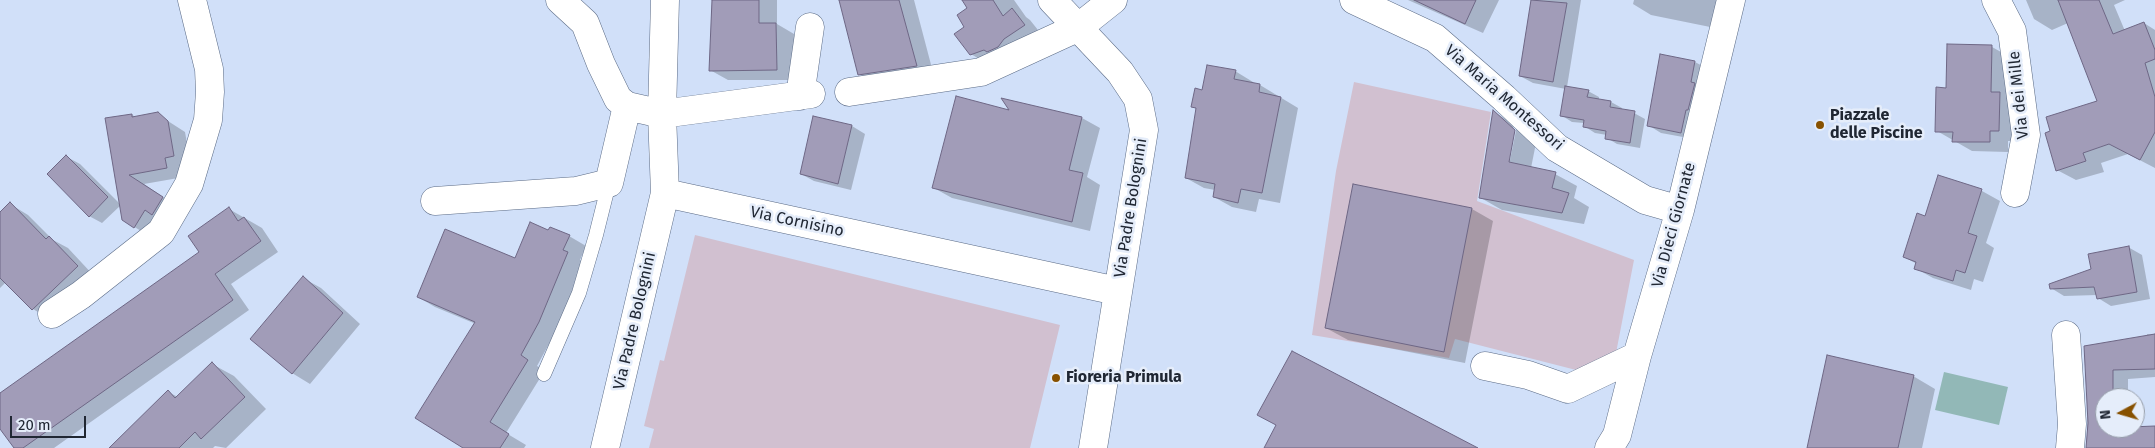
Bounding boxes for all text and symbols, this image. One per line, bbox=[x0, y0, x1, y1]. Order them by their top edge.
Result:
street label: Via Maria Montessori bbox=[1441, 41, 1567, 155]
street label: Via dei Mille bbox=[2005, 50, 2033, 140]
place label: Piazzale delle Piscine bbox=[1830, 106, 1923, 144]
marker: Piazzale delle Piscine bbox=[1814, 119, 1826, 131]
street label: Via Padre Bolognini bbox=[1111, 137, 1151, 279]
street label: Via Dieci Giornate bbox=[1648, 160, 1700, 290]
street label: Via Cornisino bbox=[748, 203, 846, 241]
street label: Via Padre Bolognini bbox=[610, 250, 660, 392]
place label: Fioreria Primula bbox=[1066, 368, 1182, 388]
marker: Fioreria Primula bbox=[1050, 372, 1062, 384]
north arrow bbox=[2095, 388, 2145, 438]
scale bar bbox=[12, 406, 89, 438]
text: N bbox=[2097, 409, 2115, 420]
text: 20 m bbox=[18, 416, 51, 434]

